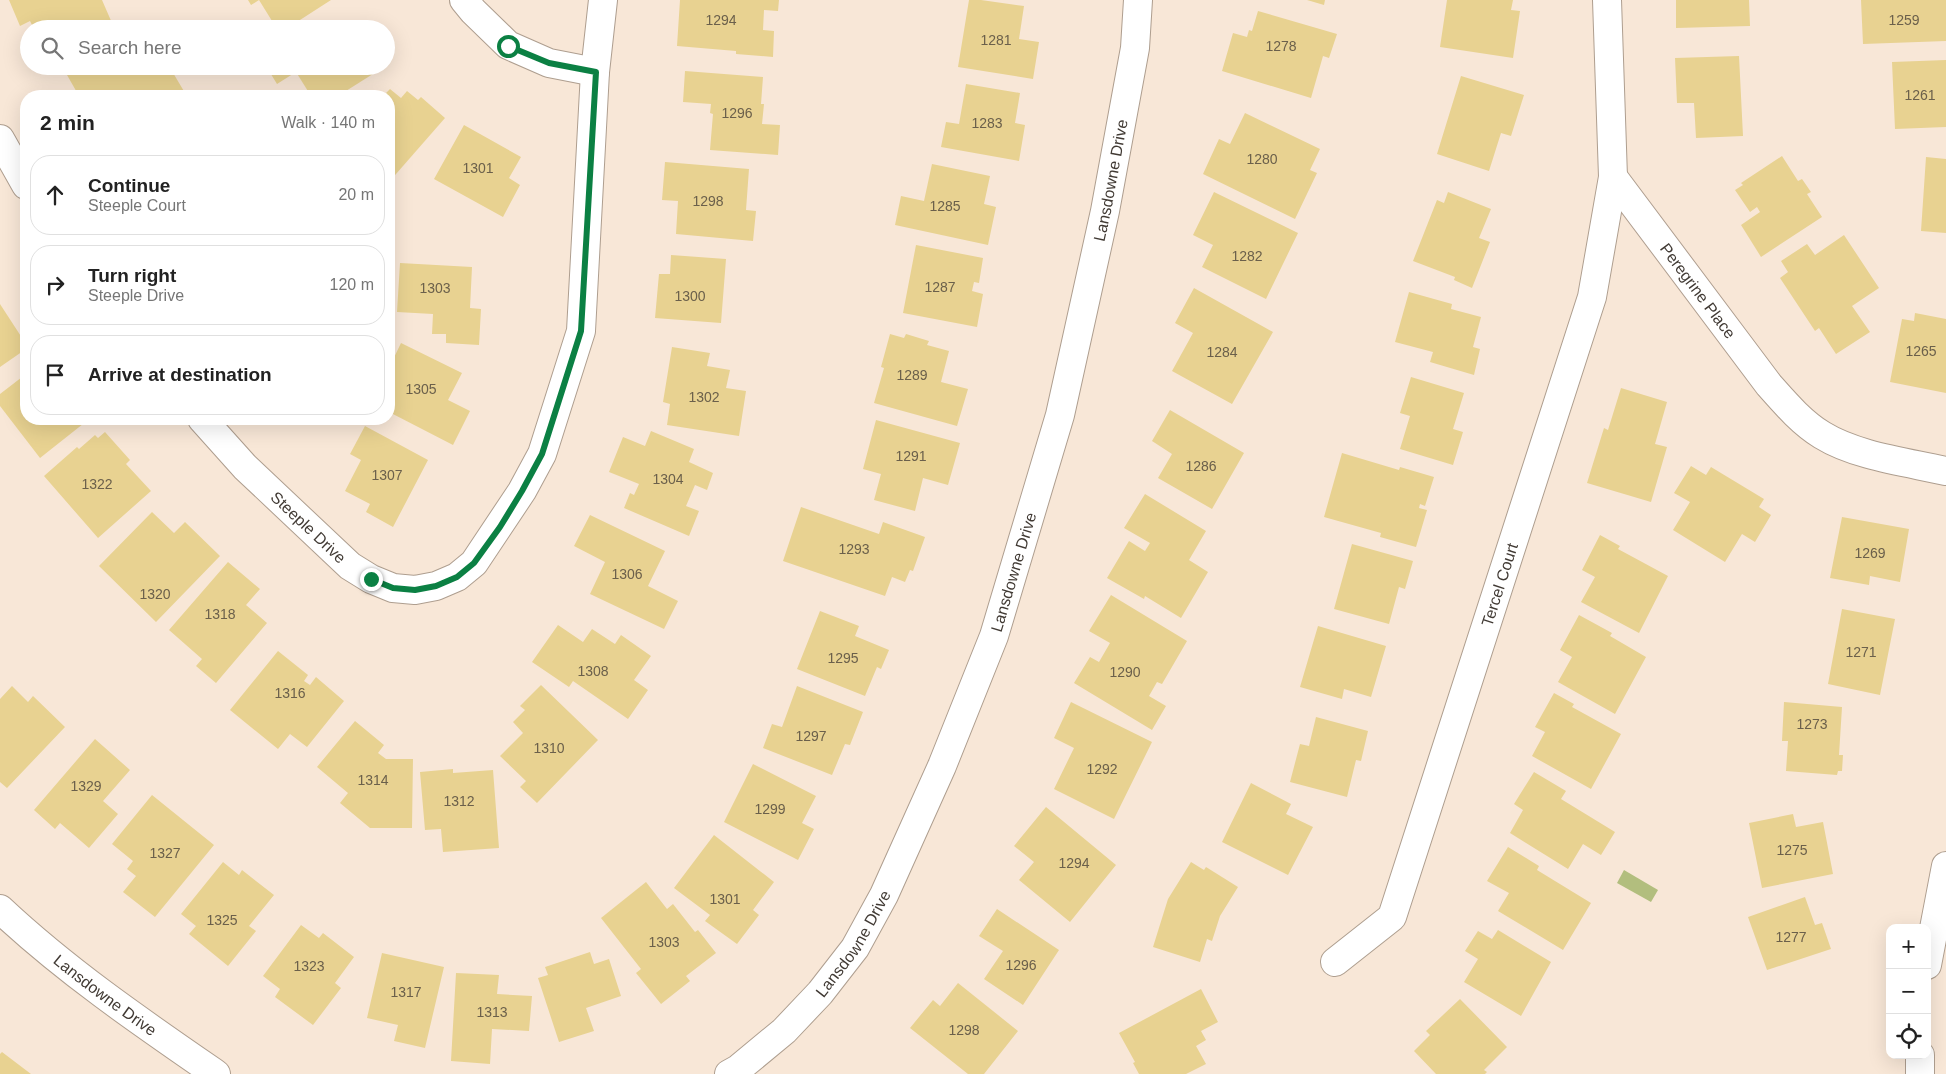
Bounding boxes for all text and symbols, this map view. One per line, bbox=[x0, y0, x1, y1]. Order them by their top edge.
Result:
house number: 1294 bbox=[705, 12, 737, 28]
house number: 1259 bbox=[1888, 12, 1920, 28]
search box bbox=[20, 20, 395, 75]
house number: 1281 bbox=[980, 32, 1012, 48]
icon: search bbox=[38, 34, 66, 62]
route start bbox=[497, 35, 520, 58]
text: Search here bbox=[78, 37, 182, 58]
house number: 1278 bbox=[1265, 38, 1297, 54]
house number: 1261 bbox=[1904, 87, 1936, 103]
house number: 1296 bbox=[721, 105, 753, 121]
text: 2 min bbox=[40, 111, 95, 134]
text: Walk · 140 m bbox=[281, 114, 375, 131]
house number: 1283 bbox=[971, 115, 1003, 131]
street label: Lansdowne Drive bbox=[1091, 118, 1131, 243]
house number: 1280 bbox=[1246, 151, 1278, 167]
house number: 1301 bbox=[462, 160, 494, 176]
text: Continue bbox=[88, 175, 170, 196]
icon: ahead bbox=[41, 181, 69, 209]
text: 20 m bbox=[338, 186, 374, 203]
house number: 1298 bbox=[692, 193, 724, 209]
text: Steeple Court bbox=[88, 197, 186, 214]
house number: 1285 bbox=[929, 198, 961, 214]
street label: Peregrine Place bbox=[1657, 240, 1739, 342]
house number: 1282 bbox=[1231, 248, 1263, 264]
text: Turn right bbox=[88, 265, 176, 286]
icon: right bbox=[41, 271, 69, 299]
text: 120 m bbox=[330, 276, 374, 293]
house number: 1287 bbox=[924, 279, 956, 295]
house number: 1303 bbox=[419, 280, 451, 296]
text: Steeple Drive bbox=[88, 287, 184, 304]
house number: 1300 bbox=[674, 288, 706, 304]
house number: 1265 bbox=[1905, 343, 1937, 359]
house number: 1284 bbox=[1206, 344, 1238, 360]
icon: arrive bbox=[41, 361, 69, 389]
text: Arrive at destination bbox=[88, 364, 272, 385]
house number: 1289 bbox=[896, 367, 928, 383]
house number: 1305 bbox=[405, 381, 437, 397]
house number: 1302 bbox=[688, 389, 720, 405]
house number: 1291 bbox=[895, 448, 927, 464]
house number: 1286 bbox=[1185, 458, 1217, 474]
house number: 1307 bbox=[371, 467, 403, 483]
house number: 1304 bbox=[652, 471, 684, 487]
house number: 1322 bbox=[81, 476, 113, 492]
street label: Steeple Drive bbox=[268, 488, 349, 567]
street label: Lansdowne Drive bbox=[988, 510, 1039, 634]
street label: Tercel Court bbox=[1478, 540, 1521, 628]
house number: 1293 bbox=[838, 541, 870, 557]
house number: 1269 bbox=[1854, 545, 1886, 561]
house number: 1306 bbox=[611, 566, 643, 582]
route end bbox=[360, 568, 383, 591]
house number: 1320 bbox=[139, 586, 171, 602]
house number: 1318 bbox=[204, 606, 236, 622]
house number: 1271 bbox=[1845, 644, 1877, 660]
house number: 1295 bbox=[827, 650, 859, 666]
house number: 1308 bbox=[577, 663, 609, 679]
house number: 1290 bbox=[1109, 664, 1141, 680]
house number: 1316 bbox=[274, 685, 306, 701]
house number: 1273 bbox=[1796, 716, 1828, 732]
house number: 1297 bbox=[795, 728, 827, 744]
house number: 1310 bbox=[533, 740, 565, 756]
house number: 1292 bbox=[1086, 761, 1118, 777]
house number: 1314 bbox=[357, 772, 389, 788]
house number: 1329 bbox=[70, 778, 102, 794]
house number: 1312 bbox=[443, 793, 475, 809]
house number: 1299 bbox=[754, 801, 786, 817]
house number: 1275 bbox=[1776, 842, 1808, 858]
house number: 1327 bbox=[149, 845, 181, 861]
house number: 1294 bbox=[1058, 855, 1090, 871]
street label: Lansdowne Drive bbox=[812, 887, 894, 1000]
house number: 1301 bbox=[709, 891, 741, 907]
house number: 1325 bbox=[206, 912, 238, 928]
map controls bbox=[1886, 924, 1931, 1059]
button: + bbox=[1886, 924, 1931, 969]
house number: 1277 bbox=[1775, 929, 1807, 945]
house number: 1303 bbox=[648, 934, 680, 950]
street label: Lansdowne Drive bbox=[50, 951, 160, 1039]
house number: 1296 bbox=[1005, 957, 1037, 973]
house number: 1323 bbox=[293, 958, 325, 974]
button: − bbox=[1886, 969, 1931, 1014]
house number: 1317 bbox=[390, 984, 422, 1000]
house number: 1313 bbox=[476, 1004, 508, 1020]
button: locate bbox=[1886, 1014, 1931, 1059]
house number: 1298 bbox=[948, 1022, 980, 1038]

